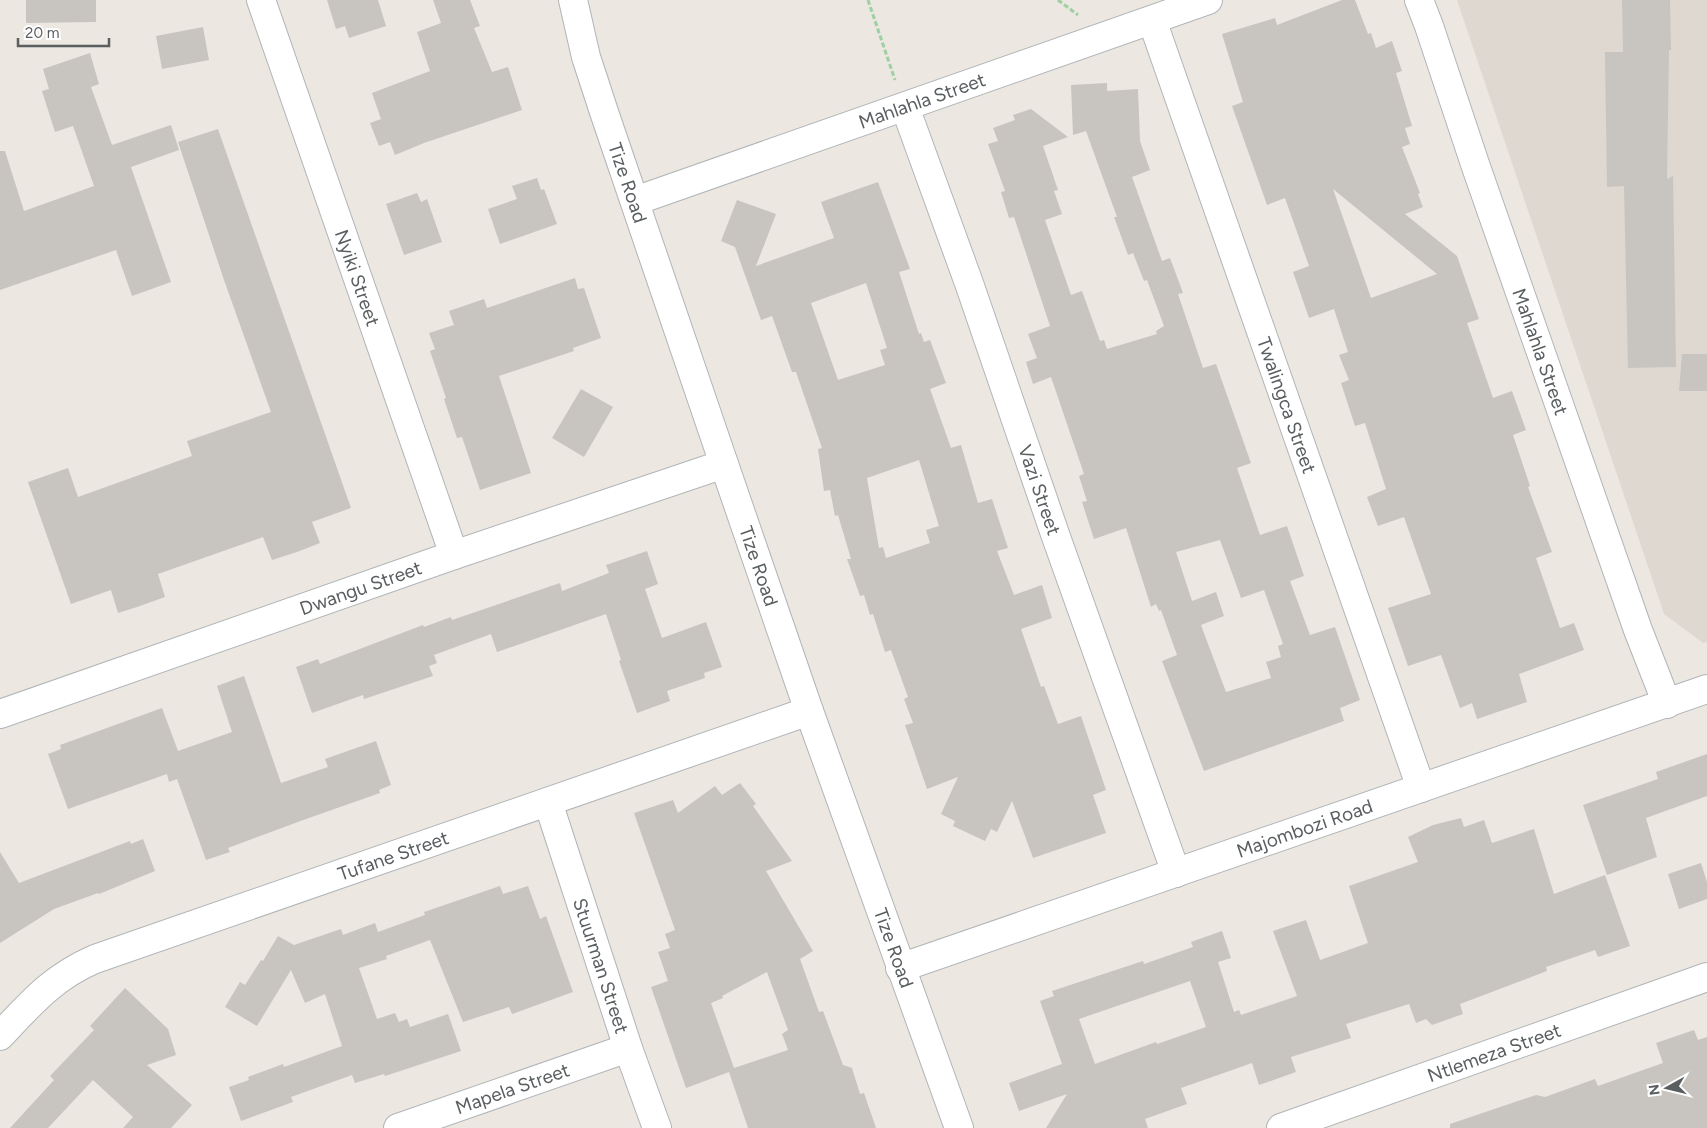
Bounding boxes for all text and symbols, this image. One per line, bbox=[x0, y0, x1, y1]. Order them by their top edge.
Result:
scale bar bbox=[18, 15, 109, 47]
text: 20 m bbox=[25, 24, 59, 42]
street label: Mahlahla Street bbox=[855, 68, 988, 133]
street label: Tize Road bbox=[604, 140, 652, 226]
street label: Nyiki Street bbox=[330, 226, 385, 329]
street label: Mahlahla Street bbox=[1508, 285, 1573, 418]
street label: Twalingca Street bbox=[1252, 334, 1321, 476]
street label: Vazi Street bbox=[1014, 442, 1066, 538]
street label: Tize Road bbox=[735, 523, 783, 609]
street label: Dwangu Street bbox=[296, 556, 425, 620]
street label: Majombozi Road bbox=[1233, 794, 1376, 862]
street label: Tufane Street bbox=[335, 826, 452, 885]
street label: Stuurman Street bbox=[568, 895, 634, 1036]
street label: Tize Road bbox=[869, 905, 919, 991]
street label: Ntlemeza Street bbox=[1424, 1018, 1564, 1087]
street label: Mapela Street bbox=[452, 1058, 572, 1119]
north arrow bbox=[1642, 1063, 1692, 1113]
text: N bbox=[1645, 1083, 1664, 1096]

